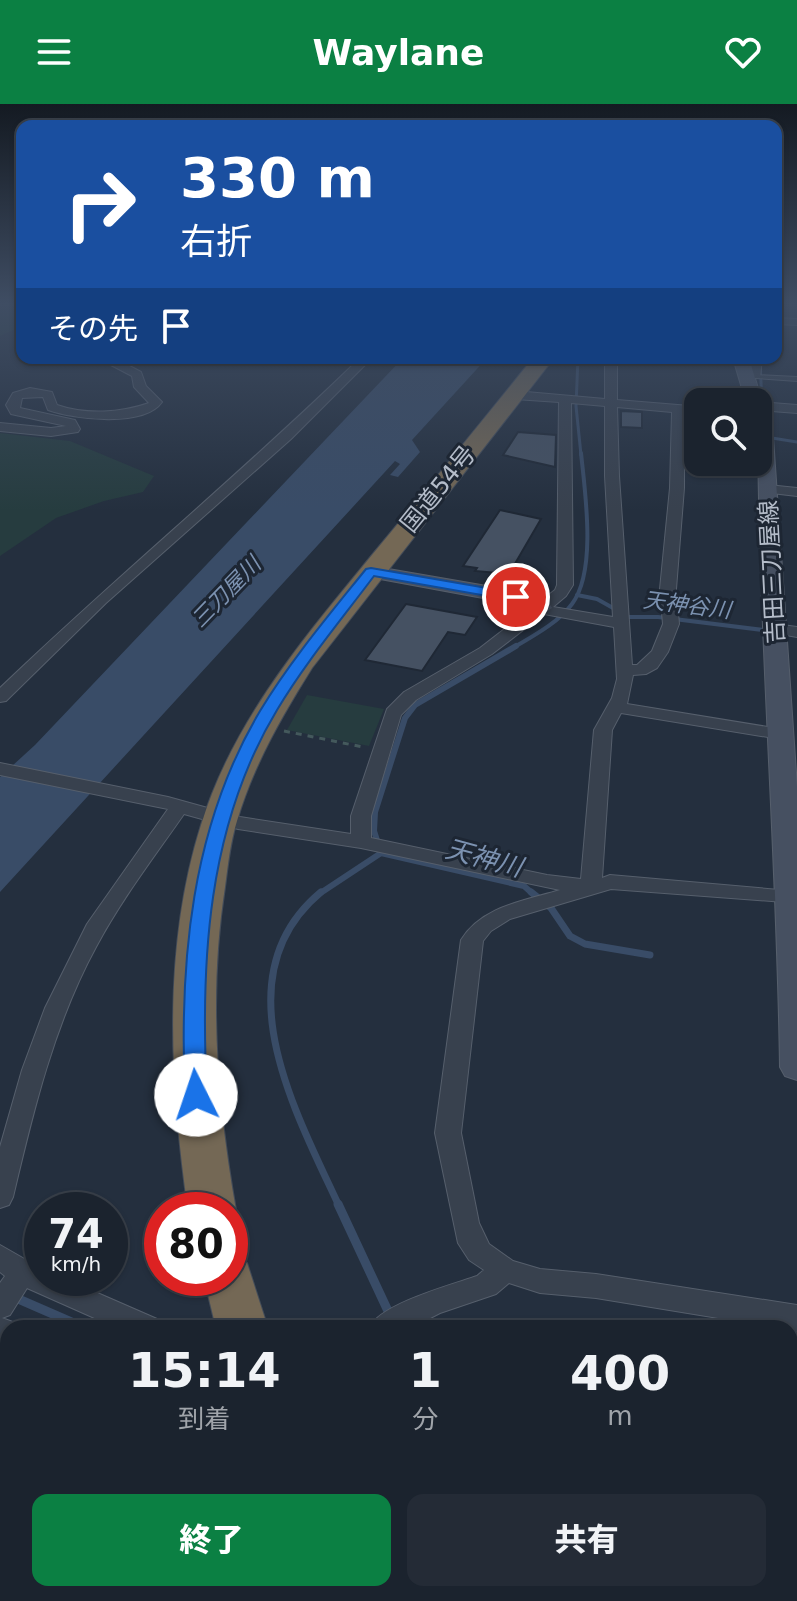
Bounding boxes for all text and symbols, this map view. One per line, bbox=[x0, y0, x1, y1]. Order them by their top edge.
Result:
icon: menu bbox=[32, 30, 76, 74]
icon: heart bbox=[721, 30, 765, 74]
text: Waylane bbox=[313, 32, 484, 73]
text: 330 m bbox=[180, 145, 375, 210]
icon: right bbox=[48, 152, 152, 256]
text: 右折 bbox=[180, 221, 252, 262]
icon: arrive bbox=[154, 304, 198, 348]
text: その先 bbox=[48, 311, 138, 346]
map controls bbox=[684, 388, 772, 476]
button: search bbox=[684, 388, 772, 476]
street label: 国道54号 bbox=[395, 440, 481, 538]
street label: 吉田三刀屋線 bbox=[754, 499, 790, 645]
water label: 三刀屋川 bbox=[186, 550, 267, 632]
pin bbox=[482, 563, 550, 631]
icon: arrive bbox=[494, 575, 538, 619]
water label: 天神谷川 bbox=[642, 587, 734, 623]
water label: 天神川 bbox=[442, 833, 528, 883]
position arrow bbox=[154, 1053, 238, 1137]
speed limit sign: 80 bbox=[144, 1192, 248, 1296]
text: 74 bbox=[48, 1211, 104, 1257]
text: km/h bbox=[51, 1252, 101, 1276]
text: 15:14 bbox=[128, 1342, 281, 1398]
text: 1 bbox=[409, 1342, 442, 1398]
text: 400 bbox=[570, 1345, 670, 1401]
text: m bbox=[607, 1401, 633, 1431]
text: 到着 bbox=[178, 1404, 230, 1434]
text: 分 bbox=[412, 1404, 438, 1434]
button: 終了 bbox=[32, 1494, 391, 1586]
button: 共有 bbox=[407, 1494, 766, 1586]

